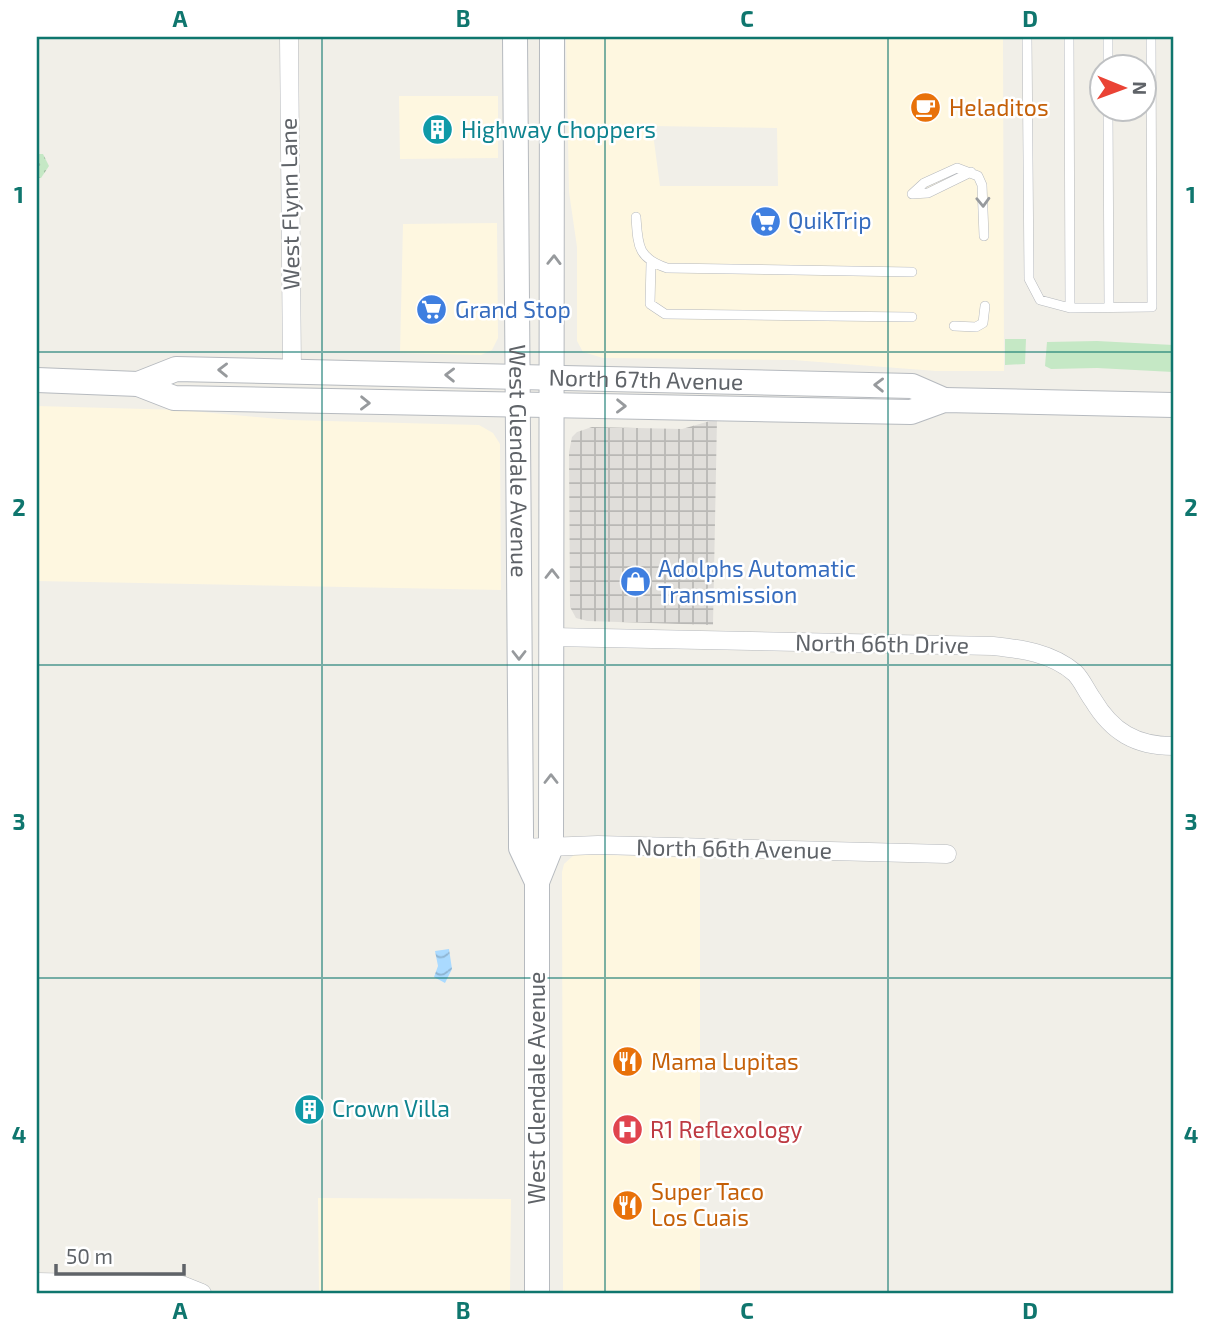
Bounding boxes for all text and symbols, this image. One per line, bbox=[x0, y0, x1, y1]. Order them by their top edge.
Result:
text: A bbox=[172, 4, 188, 32]
text: B bbox=[456, 4, 470, 32]
text: C bbox=[740, 4, 754, 32]
text: D bbox=[1022, 4, 1038, 32]
north arrow bbox=[1088, 52, 1158, 122]
text: N bbox=[1129, 81, 1152, 95]
cafe icon: Heladitos bbox=[909, 91, 943, 125]
place label: Heladitos bbox=[949, 93, 1049, 121]
building icon: Highway Choppers bbox=[421, 113, 455, 147]
place label: Highway Choppers bbox=[461, 115, 656, 143]
street label: West Flynn Lane bbox=[273, 118, 305, 290]
text: 1 bbox=[14, 180, 24, 208]
text: 1 bbox=[1186, 180, 1196, 208]
one-way arrow bbox=[975, 197, 991, 207]
supermarket icon: QuikTrip bbox=[748, 204, 782, 238]
place label: QuikTrip bbox=[788, 206, 872, 234]
one-way arrow bbox=[546, 254, 562, 264]
supermarket icon: Grand Stop bbox=[415, 293, 449, 327]
place label: Grand Stop bbox=[455, 295, 571, 323]
street label: West Glendale Avenue bbox=[504, 344, 534, 578]
one-way arrow bbox=[218, 362, 228, 378]
street label: North 67th Avenue bbox=[548, 363, 744, 395]
one-way arrow bbox=[444, 368, 455, 383]
one-way arrow bbox=[873, 377, 884, 393]
one-way arrow bbox=[360, 395, 371, 410]
one-way arrow bbox=[617, 398, 627, 414]
text: 2 bbox=[12, 493, 26, 521]
text: 2 bbox=[1184, 493, 1198, 521]
place label: Adolphs Automatic Transmission bbox=[658, 554, 856, 608]
shop icon: Adolphs Automatic Transmission bbox=[618, 565, 652, 599]
one-way arrow bbox=[544, 568, 560, 578]
street label: North 66th Drive bbox=[795, 627, 969, 659]
one-way arrow bbox=[511, 650, 527, 661]
one-way arrow bbox=[543, 773, 559, 784]
text: 3 bbox=[12, 807, 26, 835]
text: 3 bbox=[1184, 807, 1198, 835]
street label: North 66th Avenue bbox=[636, 832, 832, 864]
street label: West Glendale Avenue bbox=[522, 972, 550, 1204]
restaurant icon: Mama Lupitas bbox=[611, 1045, 645, 1079]
place label: Mama Lupitas bbox=[651, 1047, 799, 1075]
building icon: Crown Villa bbox=[292, 1092, 326, 1126]
place label: Crown Villa bbox=[332, 1094, 450, 1122]
hospital icon: R1 Reflexology bbox=[610, 1113, 644, 1147]
place label: R1 Reflexology bbox=[650, 1115, 803, 1143]
text: 4 bbox=[12, 1120, 26, 1148]
text: 4 bbox=[1184, 1120, 1198, 1148]
place label: Super Taco Los Cuais bbox=[651, 1177, 764, 1231]
restaurant icon: Super Taco Los Cuais bbox=[611, 1188, 645, 1222]
scale bar bbox=[56, 1232, 184, 1276]
text: 50 m bbox=[66, 1243, 113, 1268]
text: A bbox=[172, 1296, 188, 1324]
text: B bbox=[456, 1296, 470, 1324]
text: C bbox=[740, 1296, 754, 1324]
text: D bbox=[1022, 1296, 1038, 1324]

